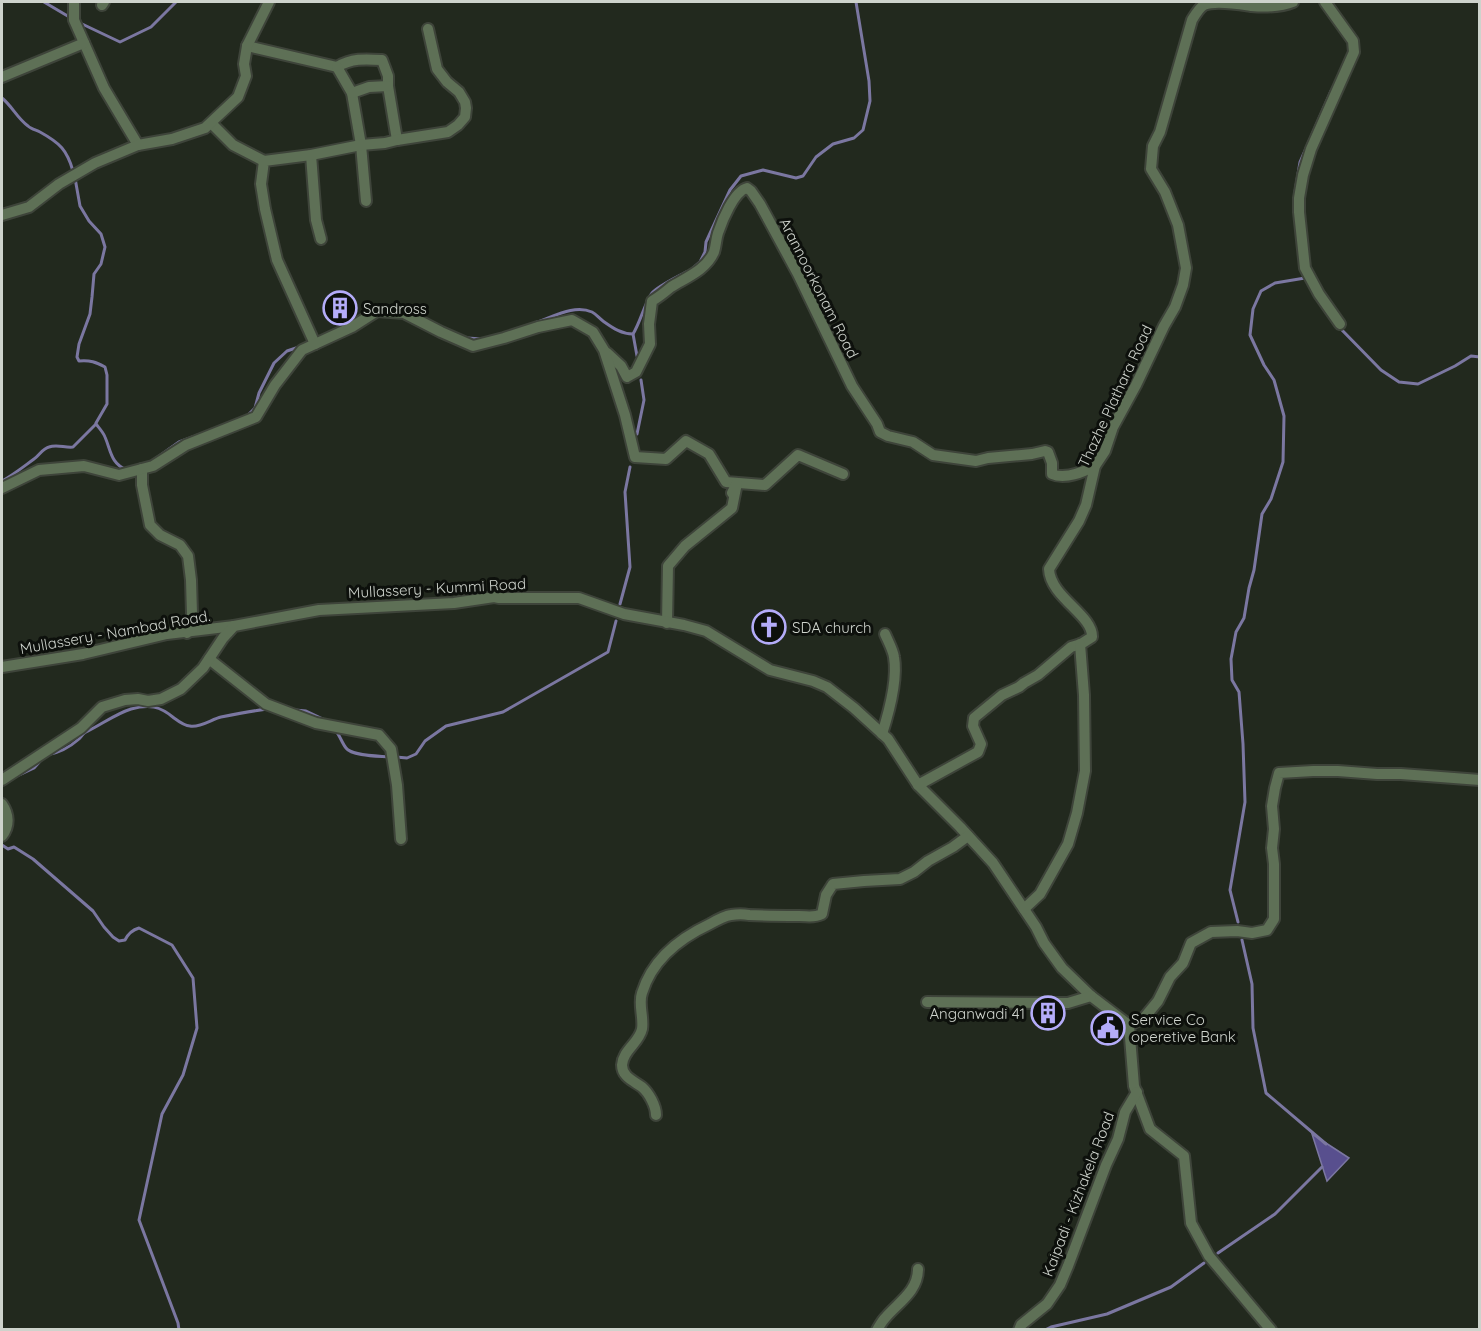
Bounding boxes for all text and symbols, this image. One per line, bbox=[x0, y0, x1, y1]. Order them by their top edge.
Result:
street label: Arannoorkonam Road bbox=[775, 215, 863, 361]
building icon: Sandross bbox=[322, 290, 358, 326]
place label: Sandross bbox=[363, 299, 427, 318]
street label: Thazhe Plathara Road bbox=[1074, 322, 1156, 470]
street label: Mullassery - Kummi Road bbox=[348, 574, 526, 602]
street label: Mullassery - Nambad Road. bbox=[18, 606, 212, 658]
church icon: SDA church bbox=[751, 609, 787, 645]
place label: SDA church bbox=[792, 618, 872, 637]
building icon: Anganwadi 41 bbox=[1030, 995, 1066, 1031]
place label: Anganwadi 41 bbox=[929, 1004, 1025, 1023]
public building icon: Service Co operetive Bank bbox=[1090, 1010, 1126, 1046]
place label: Service Co operetive Bank bbox=[1131, 1010, 1236, 1046]
street label: Kaipadi - Kizhakela Road bbox=[1038, 1109, 1118, 1279]

